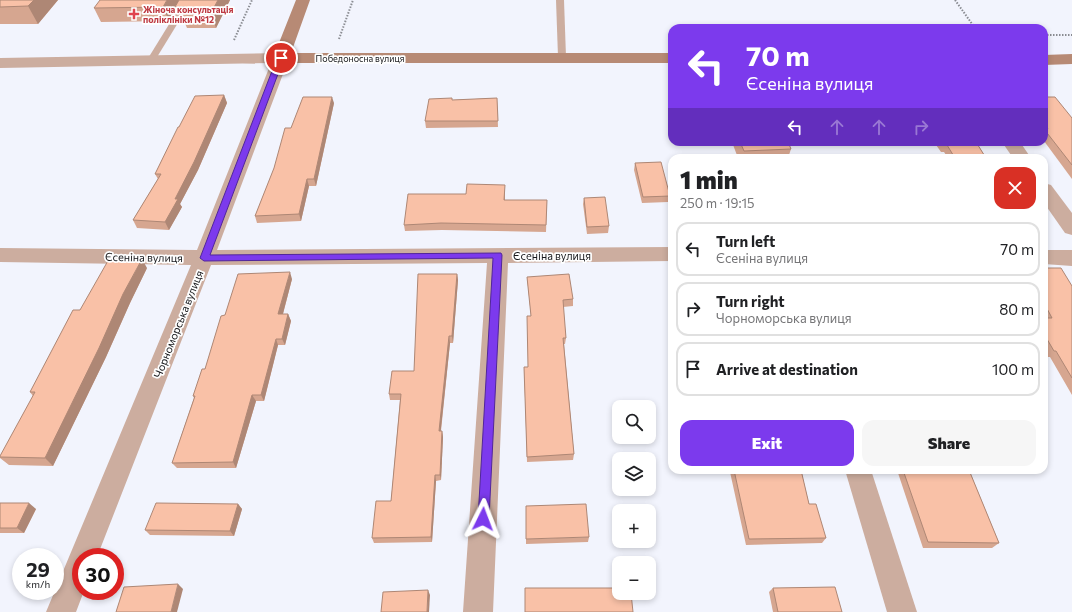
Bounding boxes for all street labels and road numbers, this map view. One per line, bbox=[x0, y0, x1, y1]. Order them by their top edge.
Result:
street label: Победоносна вулиця bbox=[316, 53, 405, 64]
street label: Єсеніна вулиця bbox=[513, 249, 591, 262]
street label: Єсеніна вулиця bbox=[105, 250, 183, 264]
street label: Чорноморська вулиця bbox=[150, 268, 206, 380]

